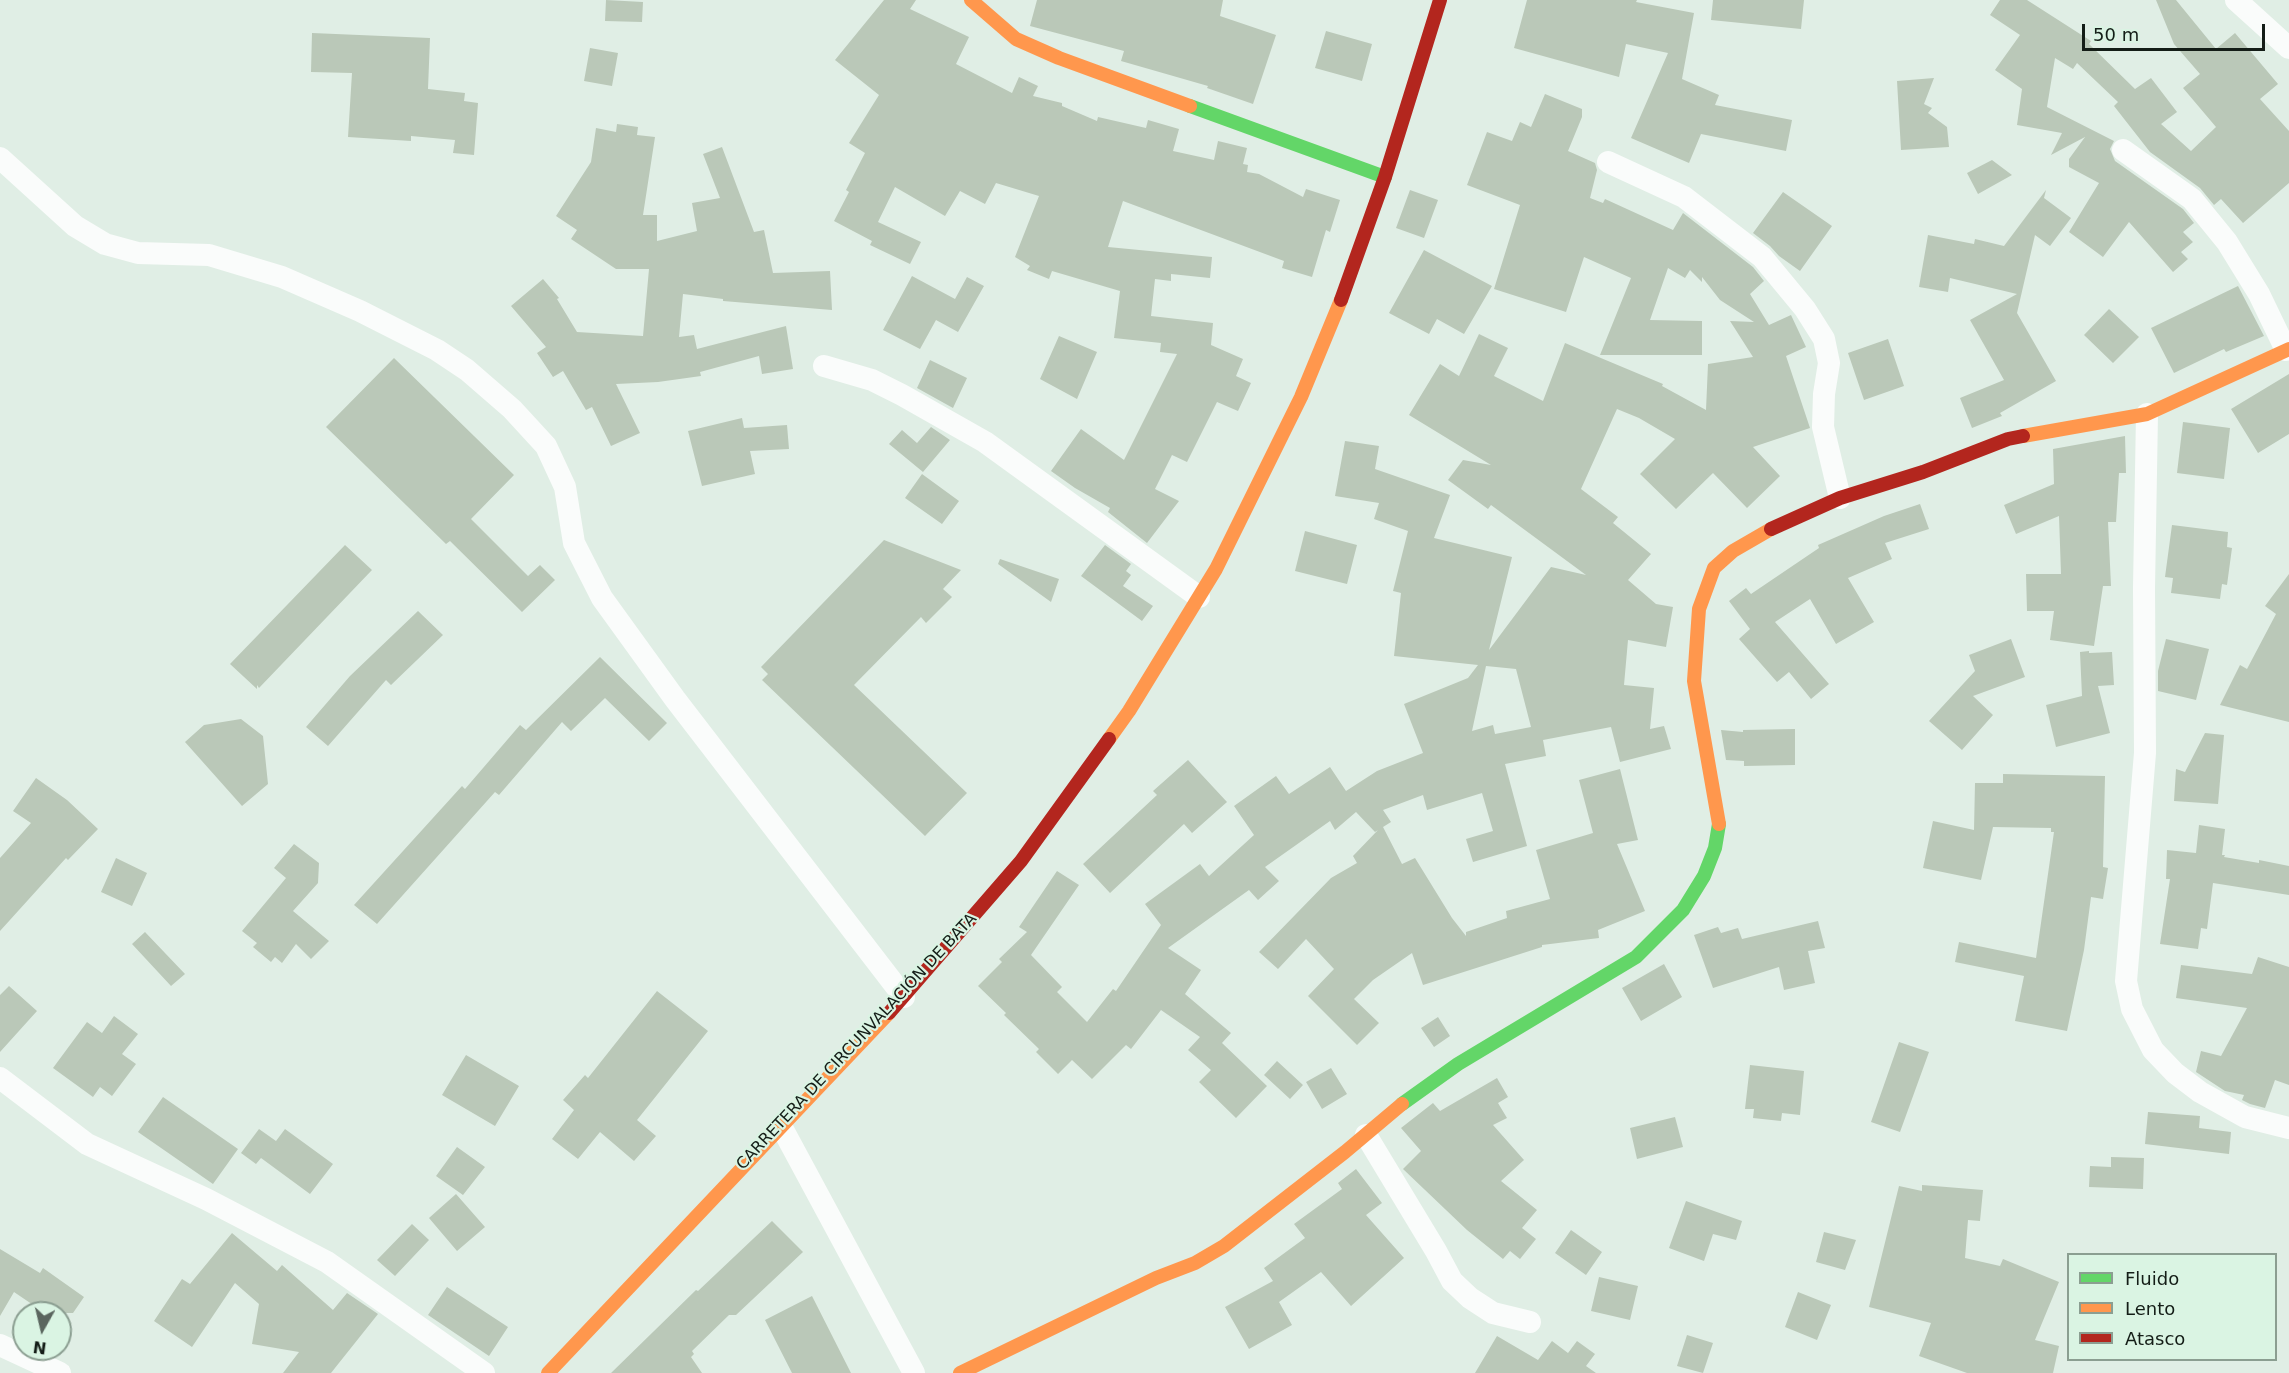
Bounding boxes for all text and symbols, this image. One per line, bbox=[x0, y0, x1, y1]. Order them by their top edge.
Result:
scale bar bbox=[2085, 12, 2268, 50]
text: 50 m bbox=[2093, 24, 2139, 45]
street label: CARRETERA DE CIRCUNVALACIÓN DE BATA bbox=[733, 910, 981, 1174]
legend bbox=[2067, 1253, 2277, 1361]
text: Fluido bbox=[2125, 1268, 2179, 1289]
text: Lento bbox=[2125, 1298, 2175, 1319]
north arrow bbox=[12, 1301, 72, 1361]
text: Atasco bbox=[2125, 1328, 2185, 1349]
text: N bbox=[32, 1337, 48, 1358]

